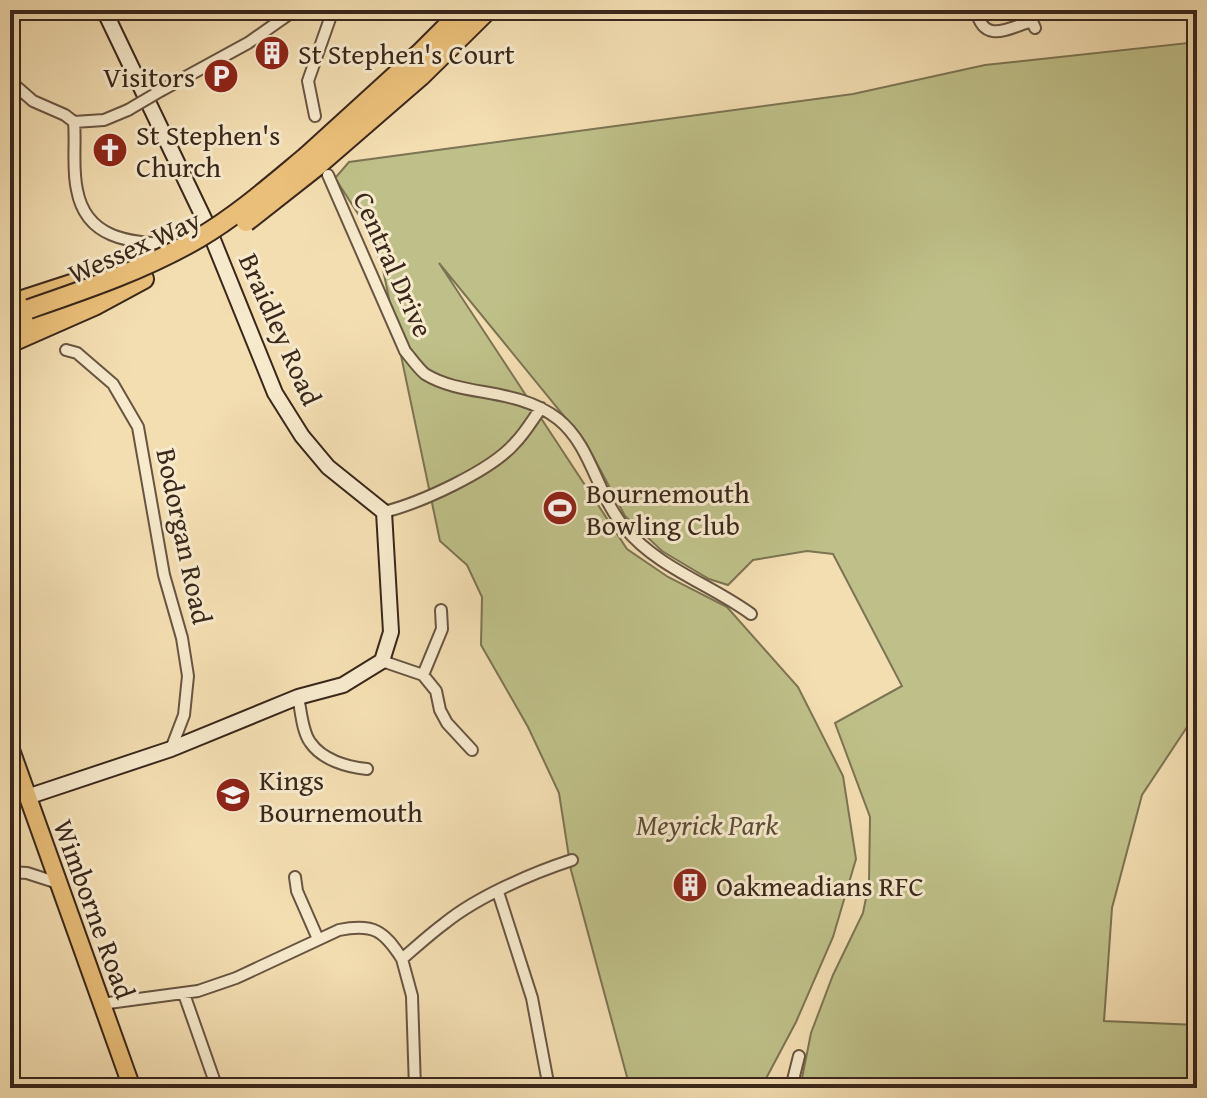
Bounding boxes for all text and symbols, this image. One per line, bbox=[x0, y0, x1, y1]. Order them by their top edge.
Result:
place label: St Stephen's Court bbox=[298, 33, 515, 74]
building icon: St Stephen's Court bbox=[253, 34, 291, 72]
place label: Visitors bbox=[103, 56, 195, 97]
parking icon: Visitors bbox=[202, 57, 240, 95]
place label: St Stephen's Church bbox=[136, 114, 280, 187]
church icon: St Stephen's Church bbox=[91, 131, 129, 169]
street label: Central Drive bbox=[344, 185, 444, 343]
street label: Wessex Way bbox=[61, 199, 207, 293]
street label: Braidley Road bbox=[229, 246, 333, 412]
street label: Bodorgan Road bbox=[146, 444, 224, 628]
place label: Bournemouth Bowling Club bbox=[586, 472, 750, 545]
sports icon: Bournemouth Bowling Club bbox=[541, 489, 579, 527]
place label: Kings Bournemouth bbox=[259, 759, 423, 832]
school or university icon: Kings Bournemouth bbox=[214, 776, 252, 814]
park label: Meyrick Park bbox=[636, 804, 778, 845]
street label: Wimborne Road bbox=[44, 813, 147, 1005]
place label: Oakmeadians RFC bbox=[716, 865, 924, 906]
building icon: Oakmeadians RFC bbox=[671, 866, 709, 904]

